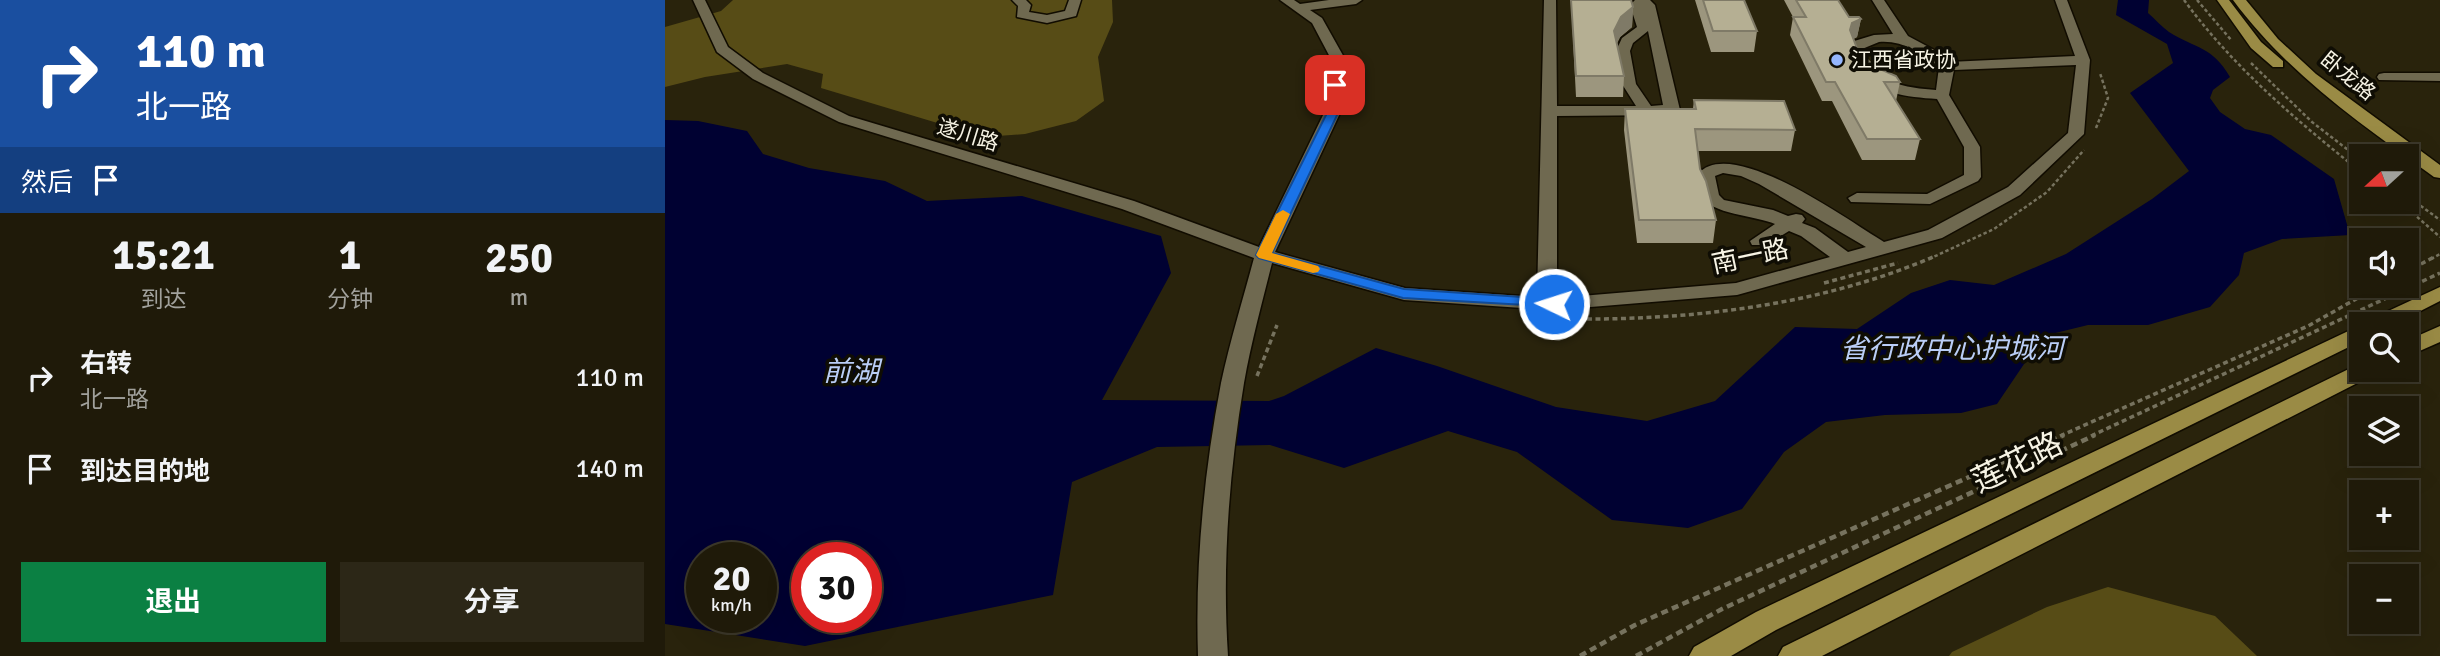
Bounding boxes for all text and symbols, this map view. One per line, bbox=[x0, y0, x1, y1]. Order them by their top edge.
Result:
text: 110 m bbox=[136, 21, 266, 81]
icon: right bbox=[21, 28, 112, 119]
street label: 卧龙路 bbox=[2315, 46, 2381, 106]
place label: 江西省政协 bbox=[1851, 47, 1956, 73]
marker: 江西省政协 bbox=[1829, 52, 1845, 68]
pin bbox=[1305, 55, 1365, 115]
icon: arrive bbox=[1316, 66, 1354, 104]
text: 北一路 bbox=[136, 88, 232, 127]
street label: 遂川路 bbox=[934, 113, 1002, 157]
north arrow bbox=[2349, 144, 2419, 214]
map controls bbox=[2349, 144, 2419, 634]
icon: arrive bbox=[87, 161, 125, 199]
text: 然后 bbox=[21, 167, 73, 199]
button: sound bbox=[2349, 228, 2419, 298]
text: 15:21 bbox=[112, 230, 215, 281]
text: 1 bbox=[339, 230, 361, 281]
text: 250 bbox=[485, 233, 553, 284]
street label: 南一路 bbox=[1709, 233, 1792, 281]
position arrow bbox=[1517, 267, 1591, 341]
text: m bbox=[510, 283, 528, 312]
text: 到达 bbox=[141, 285, 187, 314]
text: 分钟 bbox=[327, 285, 373, 314]
button: search bbox=[2349, 312, 2419, 382]
water label: 省行政中心护城河 bbox=[1840, 332, 2069, 366]
text: 右转 bbox=[80, 348, 132, 380]
water label: 前湖 bbox=[823, 355, 883, 389]
icon: right bbox=[21, 359, 59, 397]
text: 110 m bbox=[575, 362, 644, 394]
text: 北一路 bbox=[80, 385, 149, 414]
button: layers bbox=[2349, 396, 2419, 466]
street label: 莲花路 bbox=[1966, 424, 2069, 501]
icon: arrive bbox=[21, 450, 59, 488]
text: 140 m bbox=[575, 453, 644, 485]
text: 到达目的地 bbox=[80, 456, 210, 488]
button: + bbox=[2349, 480, 2419, 550]
speed limit sign: 30 bbox=[791, 542, 882, 633]
text: 20 bbox=[713, 557, 750, 600]
button: 退出 bbox=[21, 562, 326, 642]
button: 分享 bbox=[340, 562, 644, 642]
button: − bbox=[2349, 564, 2419, 634]
text: km/h bbox=[711, 594, 752, 616]

